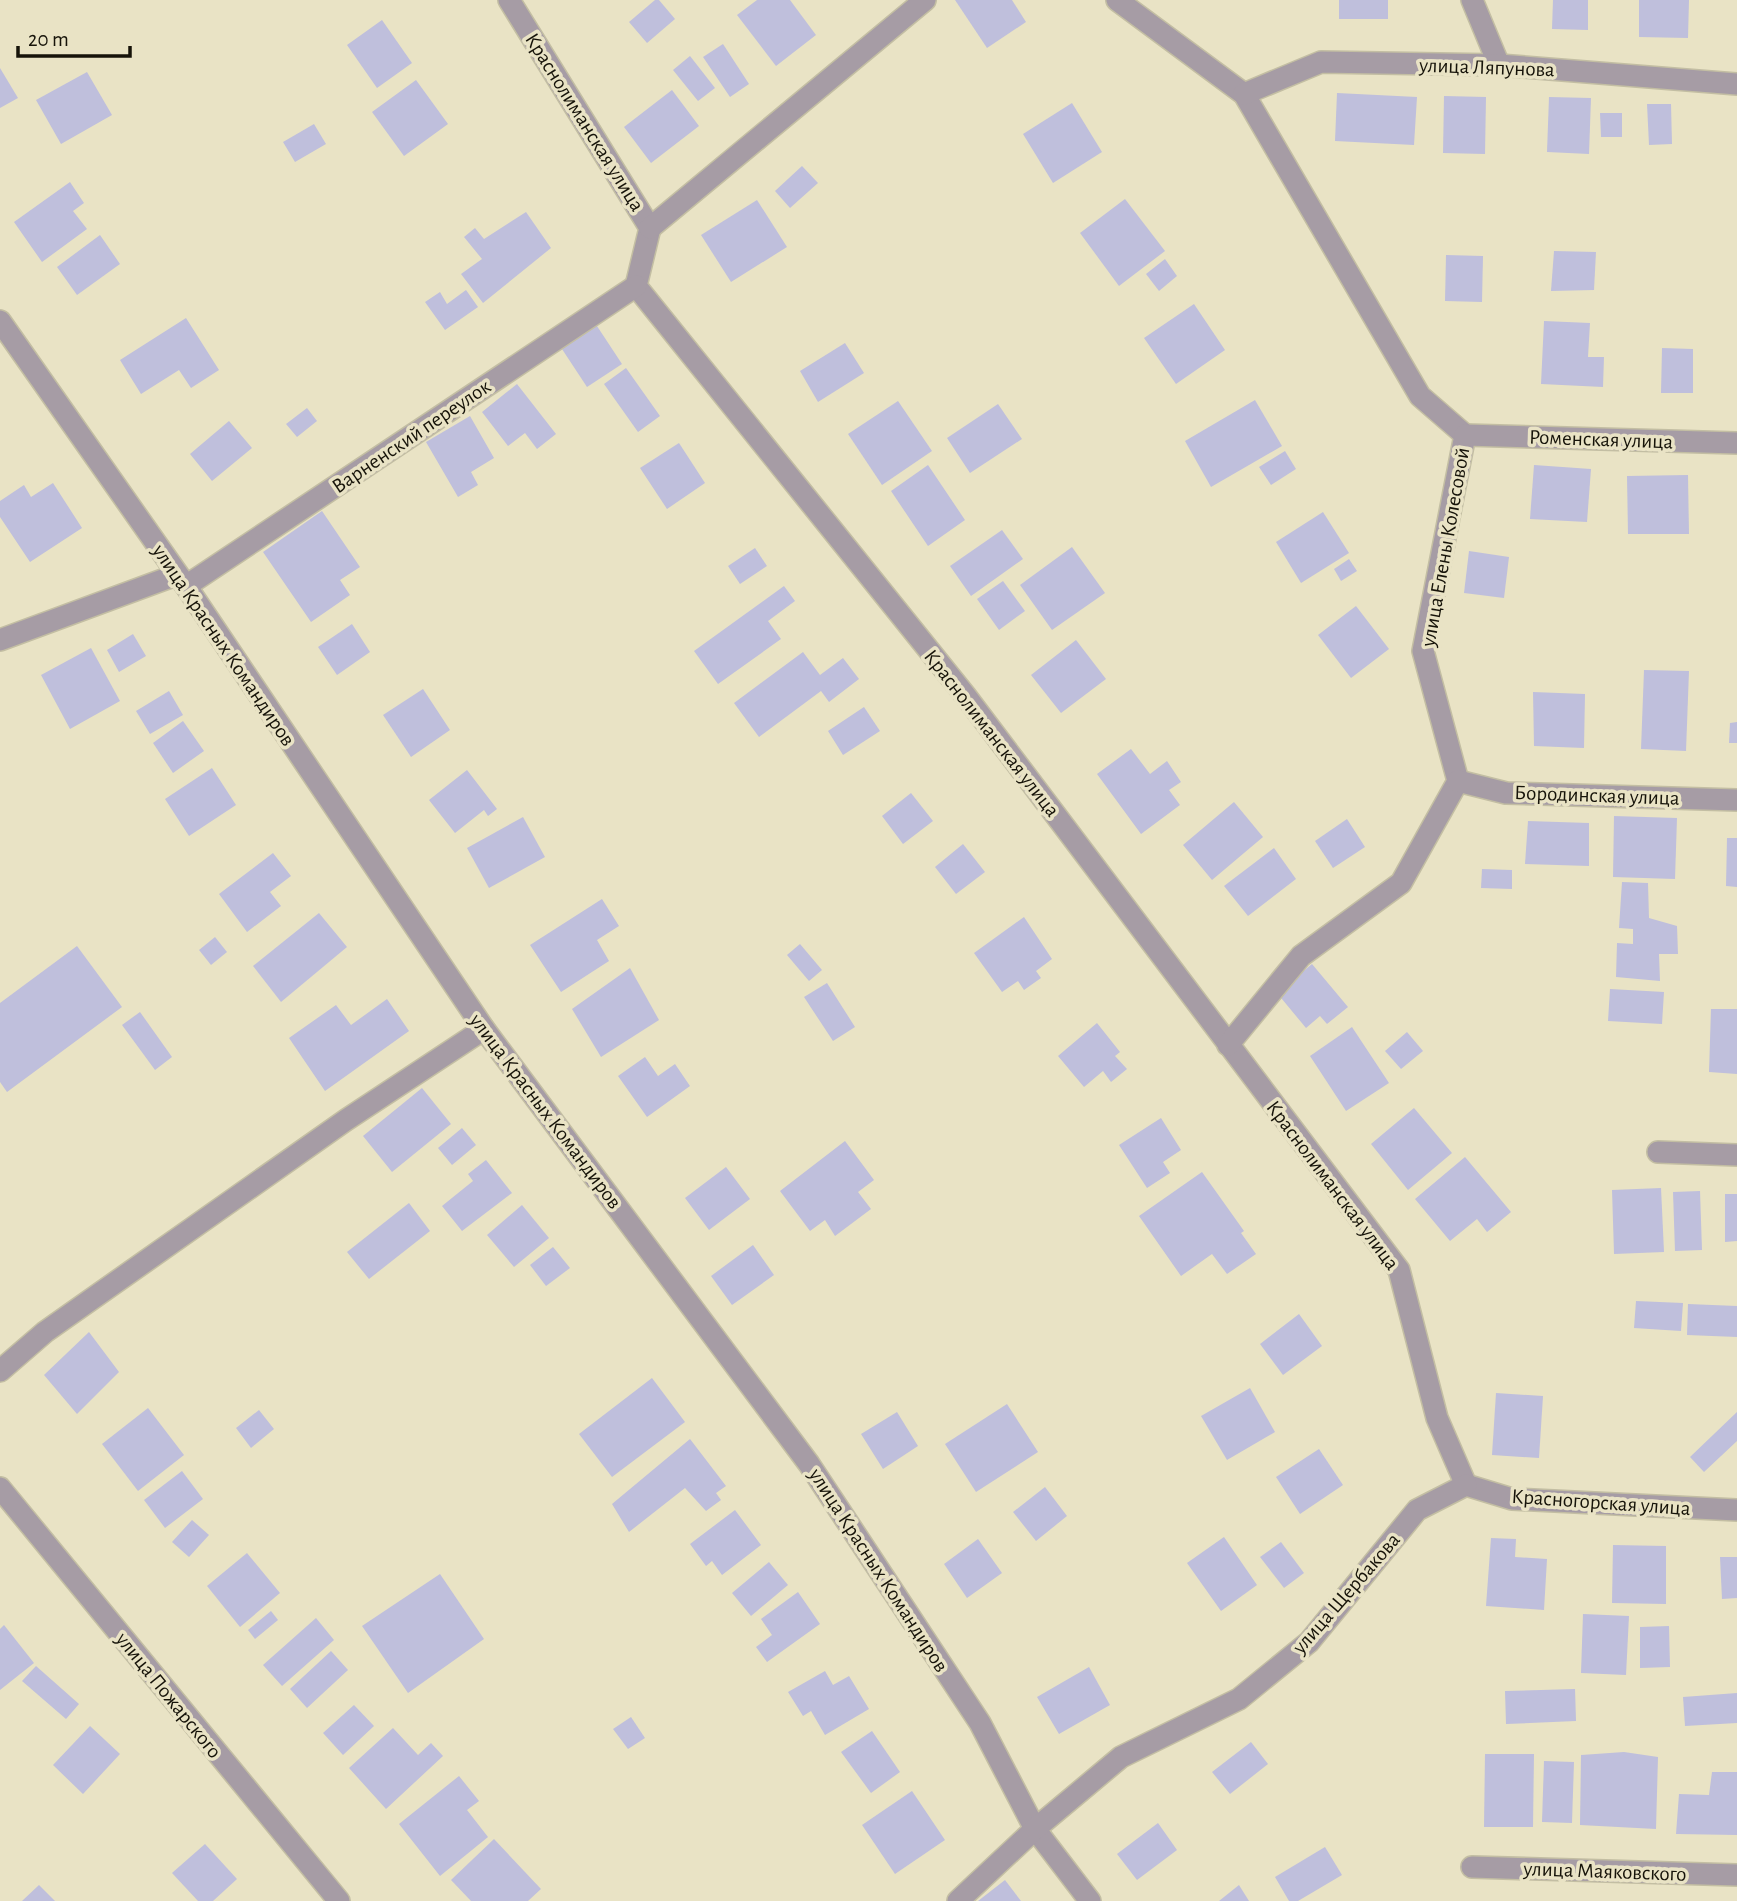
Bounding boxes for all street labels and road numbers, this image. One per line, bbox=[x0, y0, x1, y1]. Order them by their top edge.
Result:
street label: Краснолиманская улица bbox=[521, 29, 648, 215]
street label: улица Ляпунова bbox=[1418, 55, 1555, 80]
street label: Варненский переулок bbox=[328, 375, 495, 497]
street label: Роменская улица bbox=[1529, 426, 1674, 453]
street label: улица Елены Колесовой bbox=[1417, 446, 1473, 649]
street label: улица Красных Командиров bbox=[148, 540, 299, 750]
street label: Краснолиманская улица bbox=[920, 646, 1063, 821]
street label: Бородинская улица bbox=[1514, 782, 1680, 809]
street label: улица Красных Командиров bbox=[465, 1009, 626, 1213]
street label: Краснолиманская улица bbox=[1262, 1097, 1403, 1274]
street label: улица Красных Командиров bbox=[804, 1464, 952, 1676]
street label: Красногорская улица bbox=[1511, 1486, 1692, 1519]
street label: улица Щербакова bbox=[1288, 1529, 1404, 1658]
street label: улица Пожарского bbox=[111, 1628, 225, 1762]
street label: улица Маяковского bbox=[1522, 1858, 1687, 1885]

